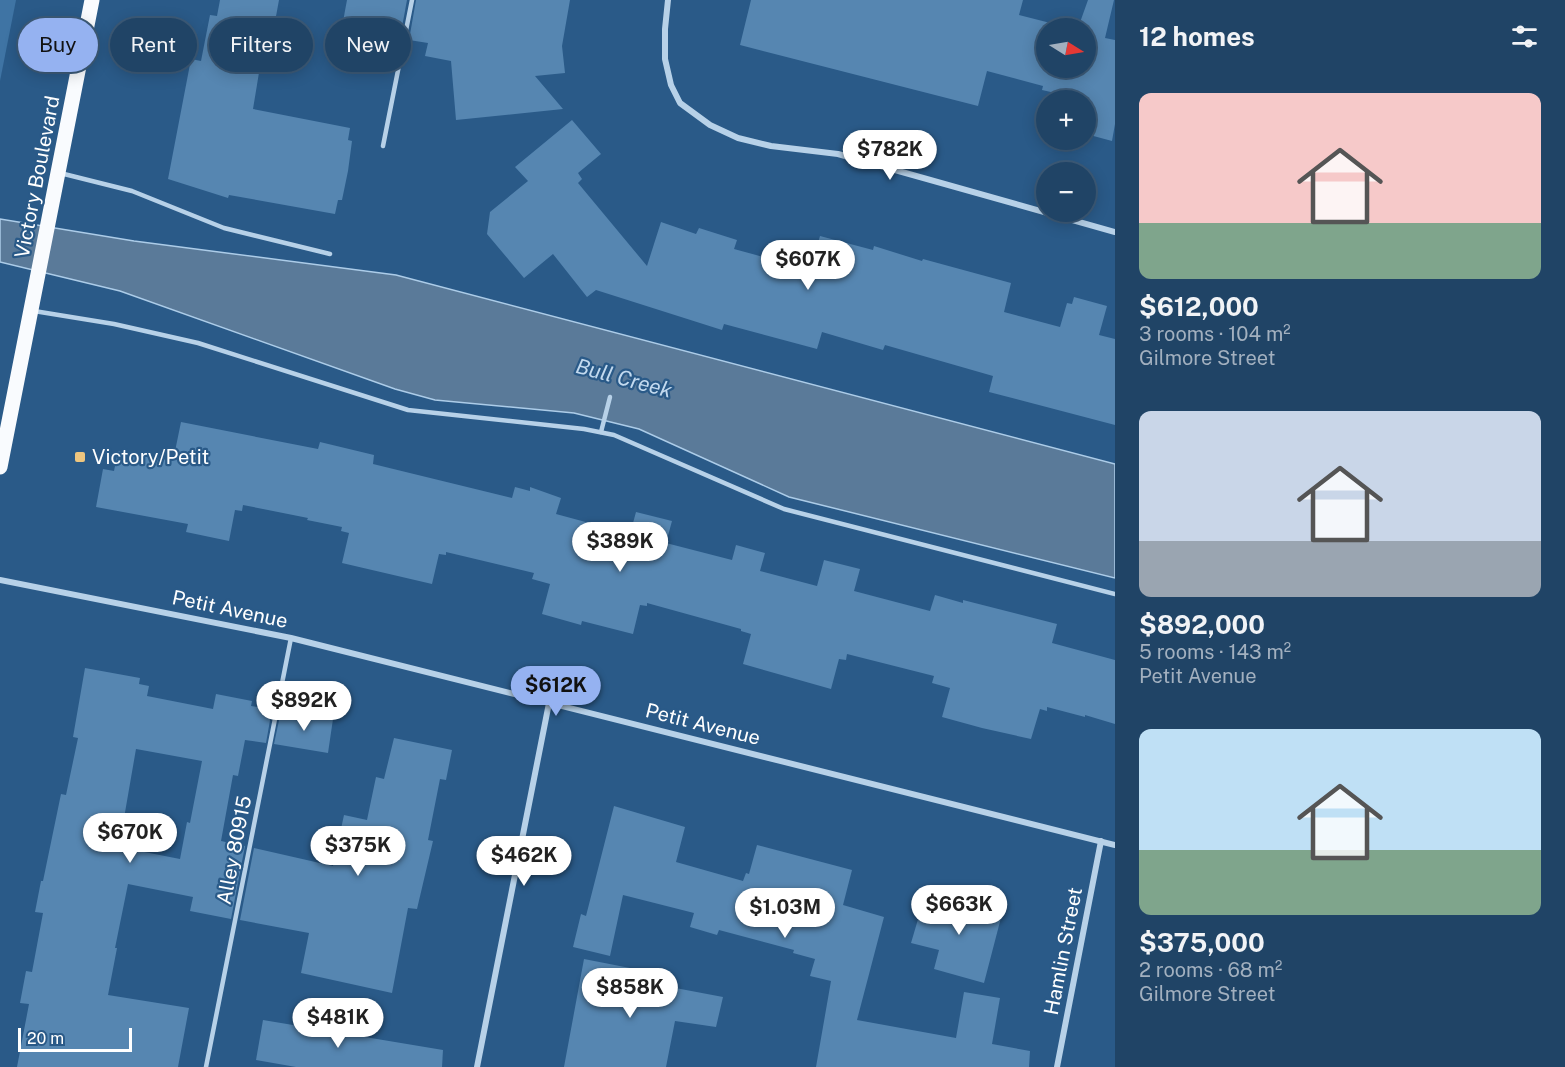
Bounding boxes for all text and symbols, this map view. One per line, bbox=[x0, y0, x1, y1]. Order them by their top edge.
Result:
chip: Buy bbox=[18, 18, 98, 72]
chip: Rent bbox=[110, 18, 197, 72]
chip: Filters bbox=[209, 18, 313, 72]
chip: New bbox=[325, 18, 411, 72]
north arrow bbox=[1036, 18, 1096, 78]
map controls bbox=[1036, 18, 1096, 222]
icon: filters bbox=[1508, 20, 1541, 53]
text: 12 homes bbox=[1139, 21, 1255, 52]
button: + bbox=[1036, 90, 1096, 150]
street label: Victory Boulevard bbox=[9, 94, 65, 260]
pin: $782K bbox=[848, 130, 932, 181]
icon: home bbox=[1286, 132, 1394, 240]
text: $782K bbox=[857, 137, 923, 161]
button: − bbox=[1036, 162, 1096, 222]
pin: $607K bbox=[766, 240, 850, 291]
text: $607K bbox=[775, 247, 841, 271]
text: $612,000 bbox=[1139, 291, 1259, 322]
text: 3 rooms · 104 m² bbox=[1139, 322, 1291, 346]
text: Gilmore Street bbox=[1139, 346, 1275, 370]
water label: Bull Creek bbox=[573, 353, 676, 403]
place label: Victory/Petit bbox=[92, 445, 209, 469]
marker: Victory/Petit bbox=[73, 450, 87, 464]
icon: home bbox=[1286, 450, 1394, 558]
pin: $389K bbox=[578, 522, 662, 573]
text: $389K bbox=[586, 529, 654, 553]
street label: Petit Avenue bbox=[170, 585, 290, 633]
text: $892,000 bbox=[1139, 609, 1265, 640]
text: 5 rooms · 143 m² bbox=[1139, 640, 1291, 664]
text: Petit Avenue bbox=[1139, 664, 1257, 688]
pin: $612K bbox=[514, 666, 598, 717]
text: $612K bbox=[525, 673, 587, 697]
pin: $892K bbox=[262, 681, 346, 732]
text: $892K bbox=[270, 688, 338, 712]
street label: Petit Avenue bbox=[643, 698, 763, 750]
icon: home bbox=[1286, 768, 1394, 876]
street label: Alley 80915 bbox=[212, 793, 256, 907]
pin: $670K bbox=[88, 813, 172, 864]
text: $670K bbox=[97, 820, 163, 844]
pin: $375K bbox=[316, 826, 400, 877]
text: $375K bbox=[325, 833, 391, 857]
pin: $462K bbox=[482, 836, 566, 887]
text: $462K bbox=[491, 843, 557, 867]
pin: $663K bbox=[917, 885, 1001, 936]
street label: Hamlin Street bbox=[1039, 885, 1087, 1017]
pin: $1.03M bbox=[736, 888, 834, 939]
text: $663K bbox=[925, 892, 993, 916]
text: $1.03M bbox=[749, 895, 821, 919]
text: $375,000 bbox=[1139, 927, 1265, 958]
text: 2 rooms · 68 m² bbox=[1139, 958, 1282, 982]
pin: $858K bbox=[588, 968, 672, 1019]
text: $858K bbox=[596, 975, 664, 999]
text: Gilmore Street bbox=[1139, 982, 1275, 1006]
pin: $481K bbox=[296, 998, 380, 1049]
text: $481K bbox=[306, 1005, 370, 1029]
scale bar bbox=[18, 1025, 132, 1052]
text: 20 m bbox=[27, 1029, 64, 1048]

